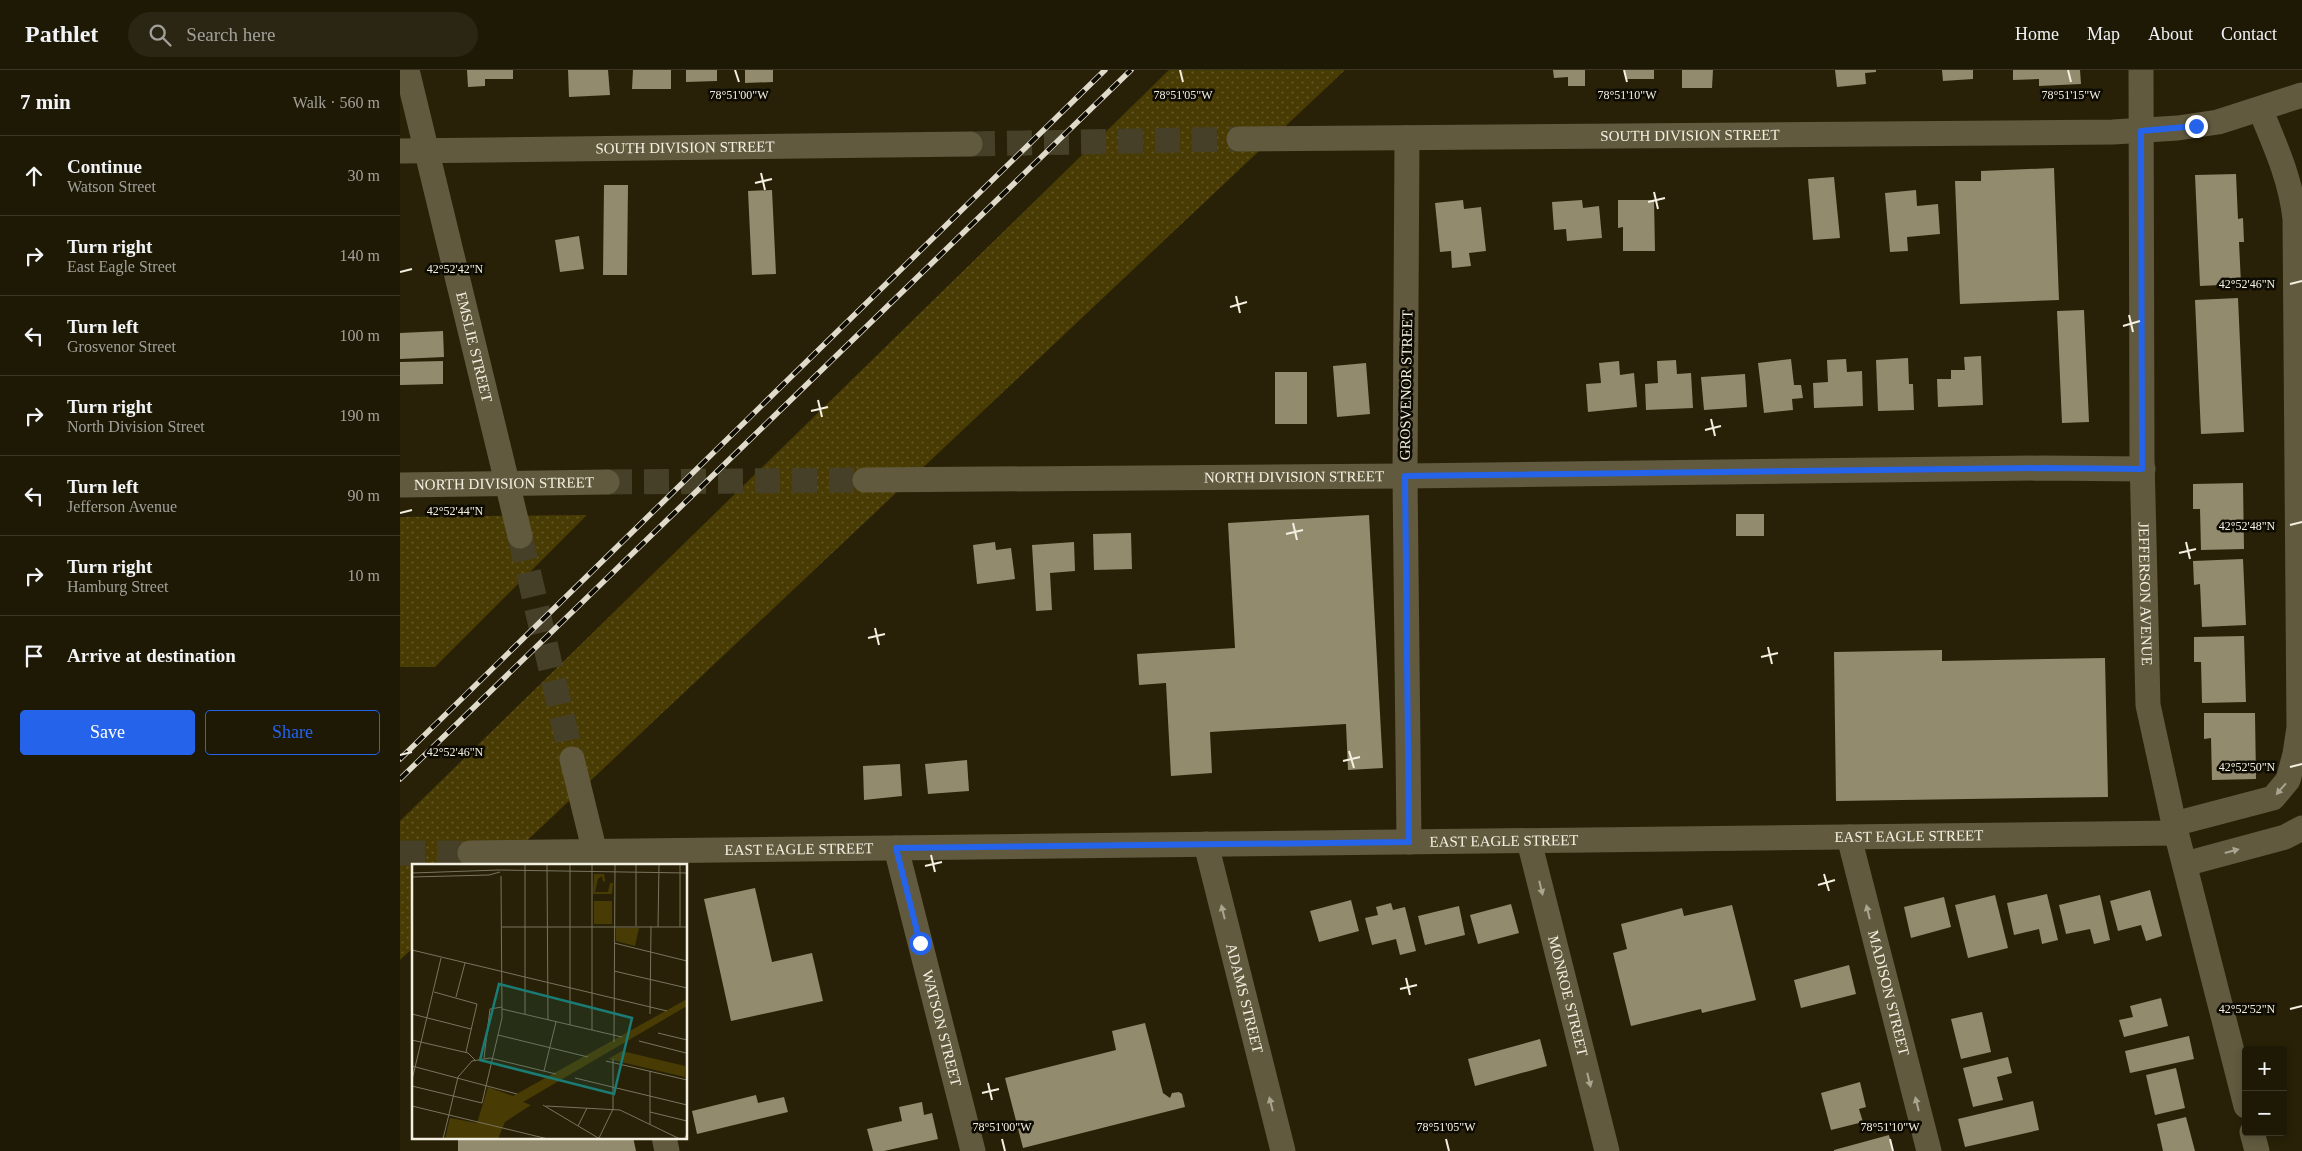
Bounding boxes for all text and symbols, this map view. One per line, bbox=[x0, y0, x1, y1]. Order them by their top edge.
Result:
search box bbox=[128, 12, 478, 57]
text: Pathlet bbox=[25, 21, 98, 47]
icon: search bbox=[146, 21, 174, 49]
text: Search here bbox=[186, 24, 275, 45]
text: Home bbox=[2015, 24, 2059, 44]
text: Map bbox=[2087, 24, 2120, 44]
text: About bbox=[2148, 24, 2193, 44]
text: Contact bbox=[2221, 24, 2277, 44]
text: 78°51'00"W bbox=[709, 88, 769, 102]
text: 78°51'05"W bbox=[1153, 88, 1213, 102]
text: 78°51'10"W bbox=[1597, 88, 1657, 102]
text: 78°51'15"W bbox=[2041, 88, 2101, 102]
text: 7 min bbox=[20, 90, 71, 114]
text: Walk · 560 m bbox=[293, 94, 380, 111]
route end bbox=[2185, 115, 2208, 138]
street label: SOUTH DIVISION STREET bbox=[1600, 127, 1780, 144]
street label: SOUTH DIVISION STREET bbox=[595, 138, 775, 157]
text: Continue bbox=[67, 156, 142, 177]
icon: ahead bbox=[20, 162, 48, 190]
text: 30 m bbox=[348, 167, 380, 184]
text: Watson Street bbox=[67, 178, 156, 195]
text: Turn right bbox=[67, 236, 152, 257]
icon: right bbox=[20, 242, 48, 270]
text: 140 m bbox=[340, 247, 380, 264]
text: East Eagle Street bbox=[67, 258, 176, 275]
text: 42°52'42"N bbox=[427, 262, 484, 276]
text: 42°52'46"N bbox=[2219, 277, 2276, 291]
street label: EMSLIE STREET bbox=[453, 290, 495, 404]
street label: GROSVENOR STREET bbox=[1397, 310, 1415, 460]
text: Turn left bbox=[67, 316, 139, 337]
icon: left bbox=[20, 322, 48, 350]
text: 100 m bbox=[340, 327, 380, 344]
text: Grosvenor Street bbox=[67, 338, 176, 355]
text: Turn right bbox=[67, 396, 152, 417]
icon: right bbox=[20, 402, 48, 430]
text: 190 m bbox=[340, 407, 380, 424]
text: North Division Street bbox=[67, 418, 205, 435]
street label: NORTH DIVISION STREET bbox=[1204, 468, 1384, 485]
street label: NORTH DIVISION STREET bbox=[414, 474, 594, 493]
text: Turn left bbox=[67, 476, 139, 497]
icon: left bbox=[20, 482, 48, 510]
text: 90 m bbox=[348, 487, 380, 504]
text: Jefferson Avenue bbox=[67, 498, 177, 515]
text: 42°52'44"N bbox=[427, 504, 484, 518]
text: 42°52'48"N bbox=[2219, 519, 2276, 533]
street label: JEFFERSON AVENUE bbox=[2136, 522, 2155, 666]
text: Turn right bbox=[67, 556, 152, 577]
icon: right bbox=[20, 562, 48, 590]
text: 10 m bbox=[348, 567, 380, 584]
text: Hamburg Street bbox=[67, 578, 168, 595]
icon: arrive bbox=[20, 642, 48, 670]
text: Arrive at destination bbox=[67, 645, 236, 666]
button: Save bbox=[20, 710, 195, 755]
button: Share bbox=[205, 710, 380, 755]
text: 42°52'46"N bbox=[427, 745, 484, 759]
text: 42°52'50"N bbox=[2219, 760, 2276, 774]
one-way arrow bbox=[2275, 782, 2286, 795]
street label: EAST EAGLE STREET bbox=[1834, 827, 1983, 845]
street label: EAST EAGLE STREET bbox=[1429, 832, 1579, 850]
street label: EAST EAGLE STREET bbox=[724, 840, 874, 858]
one-way arrow bbox=[2225, 847, 2240, 855]
inset map bbox=[412, 864, 688, 1138]
one-way arrow bbox=[1537, 880, 1545, 896]
one-way arrow bbox=[1219, 905, 1227, 920]
one-way arrow bbox=[1864, 905, 1872, 920]
street label: MADISON STREET bbox=[1865, 929, 1912, 1057]
route start bbox=[909, 932, 932, 955]
street label: MONROE STREET bbox=[1545, 934, 1591, 1058]
street label: ADAMS STREET bbox=[1223, 941, 1266, 1055]
street label: WATSON STREET bbox=[919, 968, 964, 1088]
text: 42°52'52"N bbox=[2219, 1002, 2276, 1016]
map controls bbox=[2242, 1046, 2287, 1136]
button: + bbox=[2242, 1046, 2287, 1091]
one-way arrow bbox=[1585, 1072, 1593, 1087]
button: − bbox=[2242, 1091, 2287, 1136]
one-way arrow bbox=[1267, 1096, 1275, 1111]
one-way arrow bbox=[1913, 1096, 1921, 1111]
text: 78°51'00"W bbox=[972, 1120, 1032, 1134]
text: 78°51'05"W bbox=[1416, 1120, 1476, 1134]
text: 78°51'10"W bbox=[1860, 1120, 1920, 1134]

